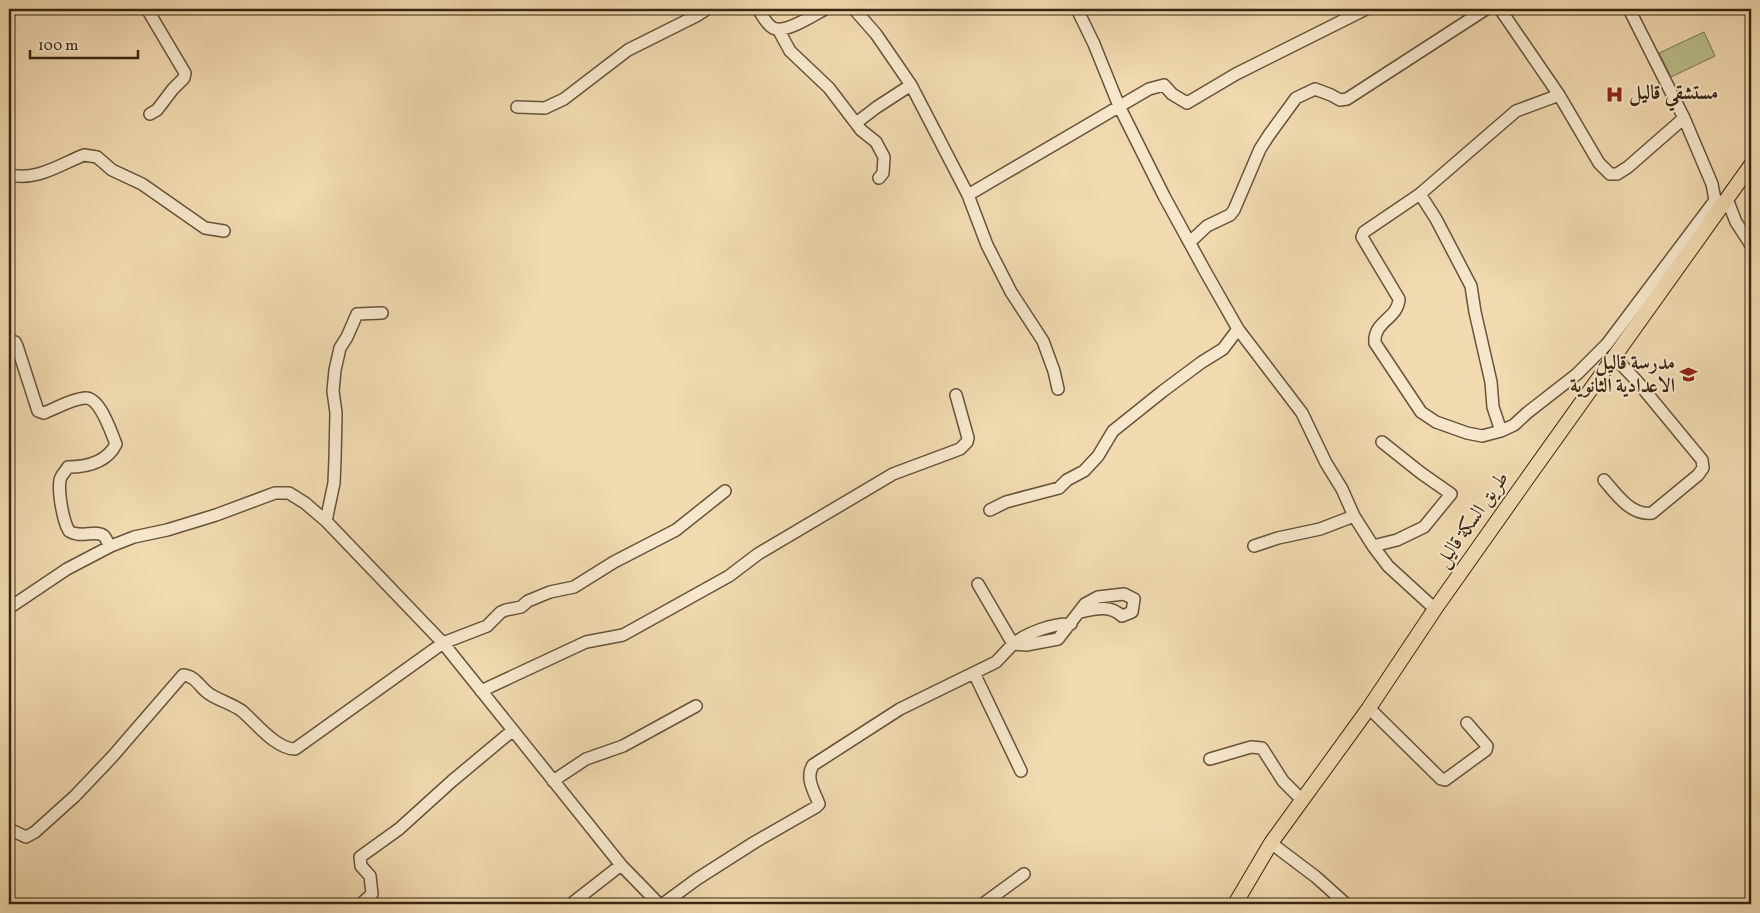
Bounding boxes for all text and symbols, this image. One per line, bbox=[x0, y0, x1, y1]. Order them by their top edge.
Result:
scale bar bbox=[30, 28, 138, 60]
text: 100 m bbox=[38, 36, 78, 57]
place label: مستشقي قاليل bbox=[1629, 80, 1718, 112]
hospital icon: مستشقي قاليل bbox=[1605, 84, 1625, 104]
place label: مدرسة قاليل الاعدادية الثانوية bbox=[1570, 350, 1675, 401]
school or university icon: مدرسة قاليل الاعدادية الثانوية bbox=[1679, 365, 1699, 385]
street label: طريق السكة قاليل bbox=[1430, 466, 1516, 574]

